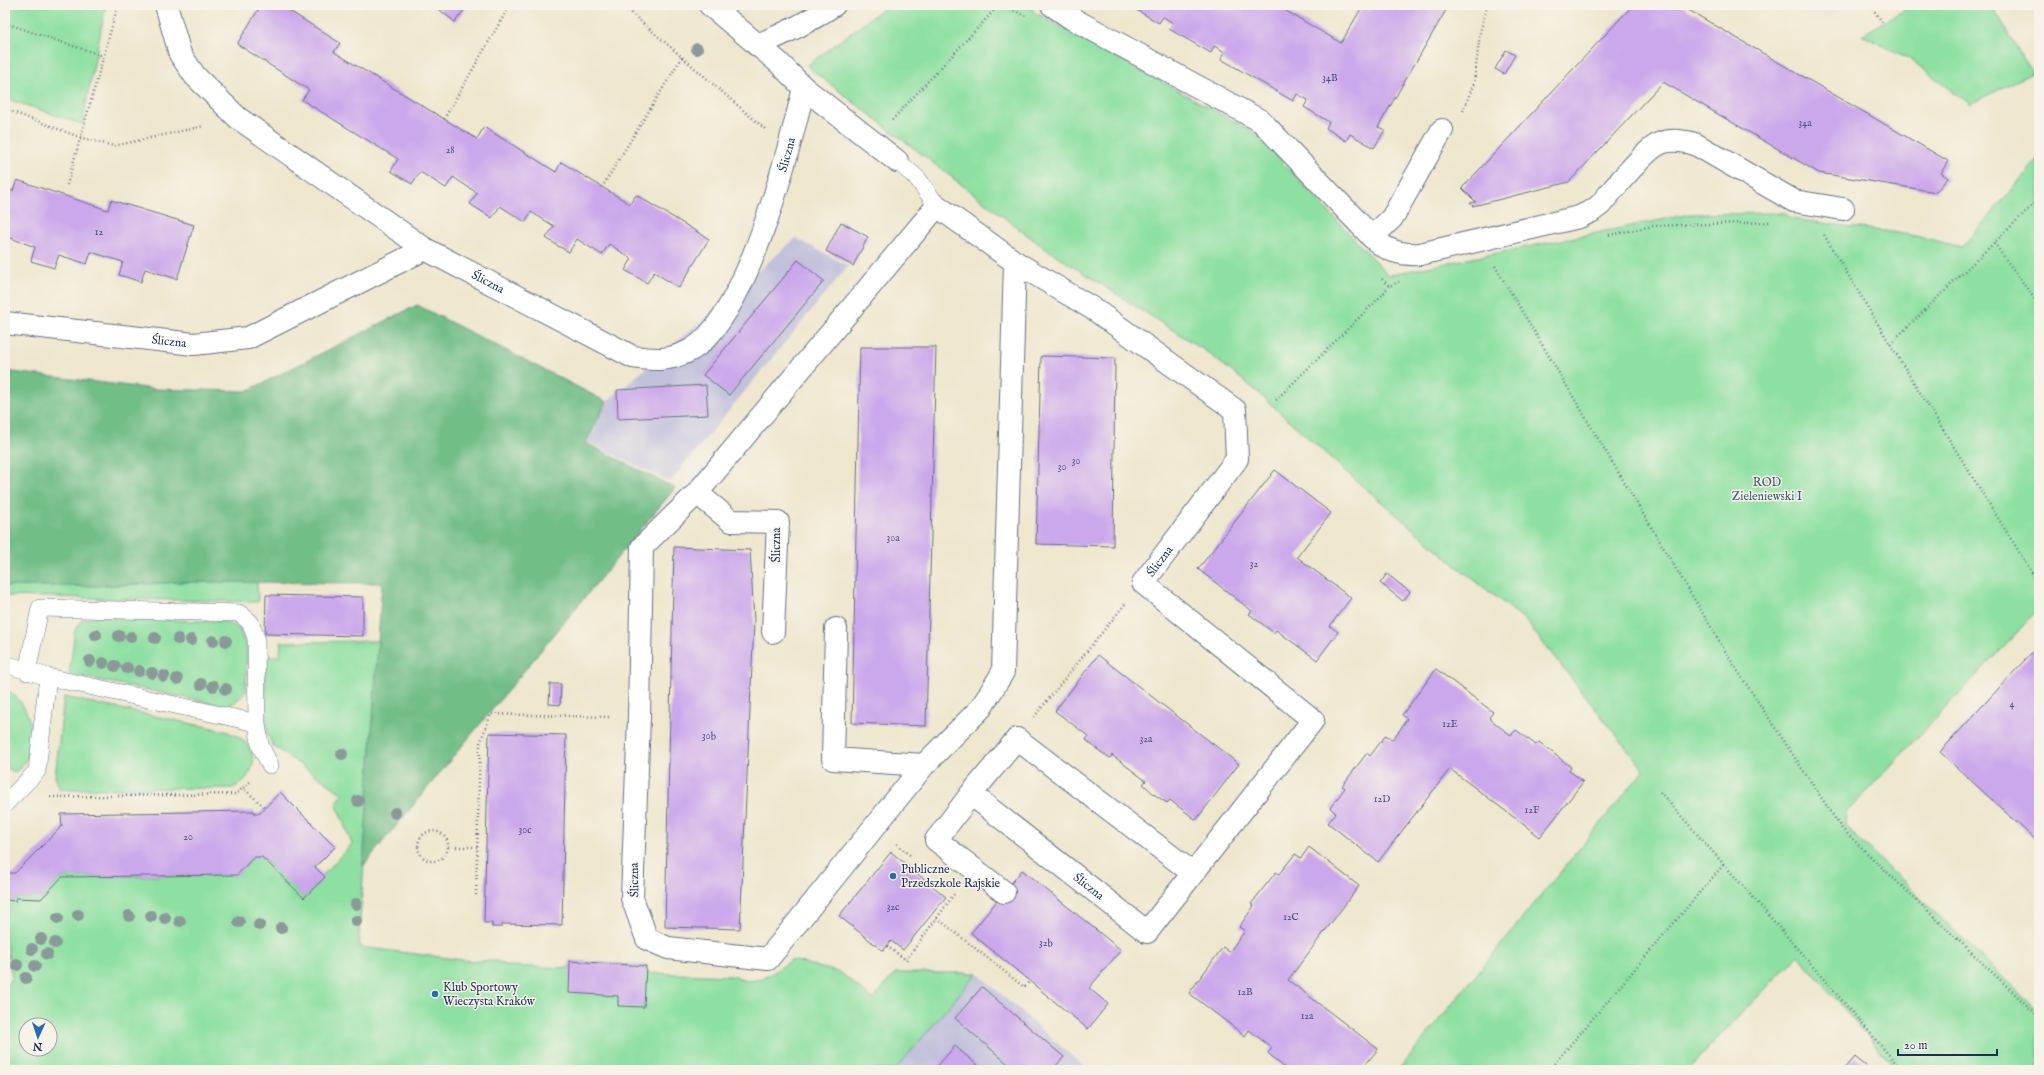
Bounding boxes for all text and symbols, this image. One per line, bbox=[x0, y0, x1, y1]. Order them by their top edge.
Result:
house number: 34B bbox=[1322, 72, 1338, 85]
house number: 34a bbox=[1799, 117, 1812, 130]
street label: Śliczna bbox=[774, 135, 799, 174]
house number: 28 bbox=[446, 144, 454, 157]
house number: 12 bbox=[95, 226, 104, 239]
street label: Śliczna bbox=[469, 267, 507, 297]
street label: Śliczna bbox=[151, 331, 188, 351]
house number: 30 bbox=[1072, 455, 1080, 468]
house number: 30 bbox=[1058, 461, 1066, 474]
park label: ROD Zieleniewski I bbox=[1732, 475, 1802, 504]
street label: Śliczna bbox=[768, 527, 784, 562]
house number: 30a bbox=[887, 532, 900, 545]
street label: Śliczna bbox=[1143, 542, 1177, 580]
house number: 32 bbox=[1250, 558, 1259, 571]
house number: 4 bbox=[2010, 698, 2015, 711]
house number: 12E bbox=[1442, 718, 1458, 731]
house number: 30b bbox=[702, 730, 716, 743]
house number: 32a bbox=[1140, 733, 1153, 746]
house number: 12D bbox=[1374, 793, 1390, 806]
house number: 12F bbox=[1525, 804, 1540, 817]
house number: 30c bbox=[519, 824, 531, 837]
house number: 20 bbox=[183, 831, 193, 844]
street label: Śliczna bbox=[626, 862, 642, 898]
place label: Publiczne Przedszkole Rajskie bbox=[901, 862, 1001, 891]
street label: Śliczna bbox=[1070, 869, 1107, 904]
marker: Publiczne Przedszkole Rajskie bbox=[888, 871, 898, 881]
house number: 32c bbox=[887, 901, 899, 914]
house number: 12C bbox=[1283, 911, 1299, 924]
house number: 32b bbox=[1039, 937, 1053, 950]
place label: Klub Sportowy Wieczysta Kraków bbox=[443, 980, 536, 1009]
house number: 12B bbox=[1237, 986, 1253, 999]
marker: Klub Sportowy Wieczysta Kraków bbox=[430, 989, 440, 999]
house number: 12a bbox=[1301, 1010, 1314, 1023]
north arrow bbox=[18, 1017, 58, 1057]
scale bar bbox=[1898, 1031, 1997, 1057]
text: 20 m bbox=[1904, 1038, 1927, 1053]
text: N bbox=[32, 1039, 44, 1053]

